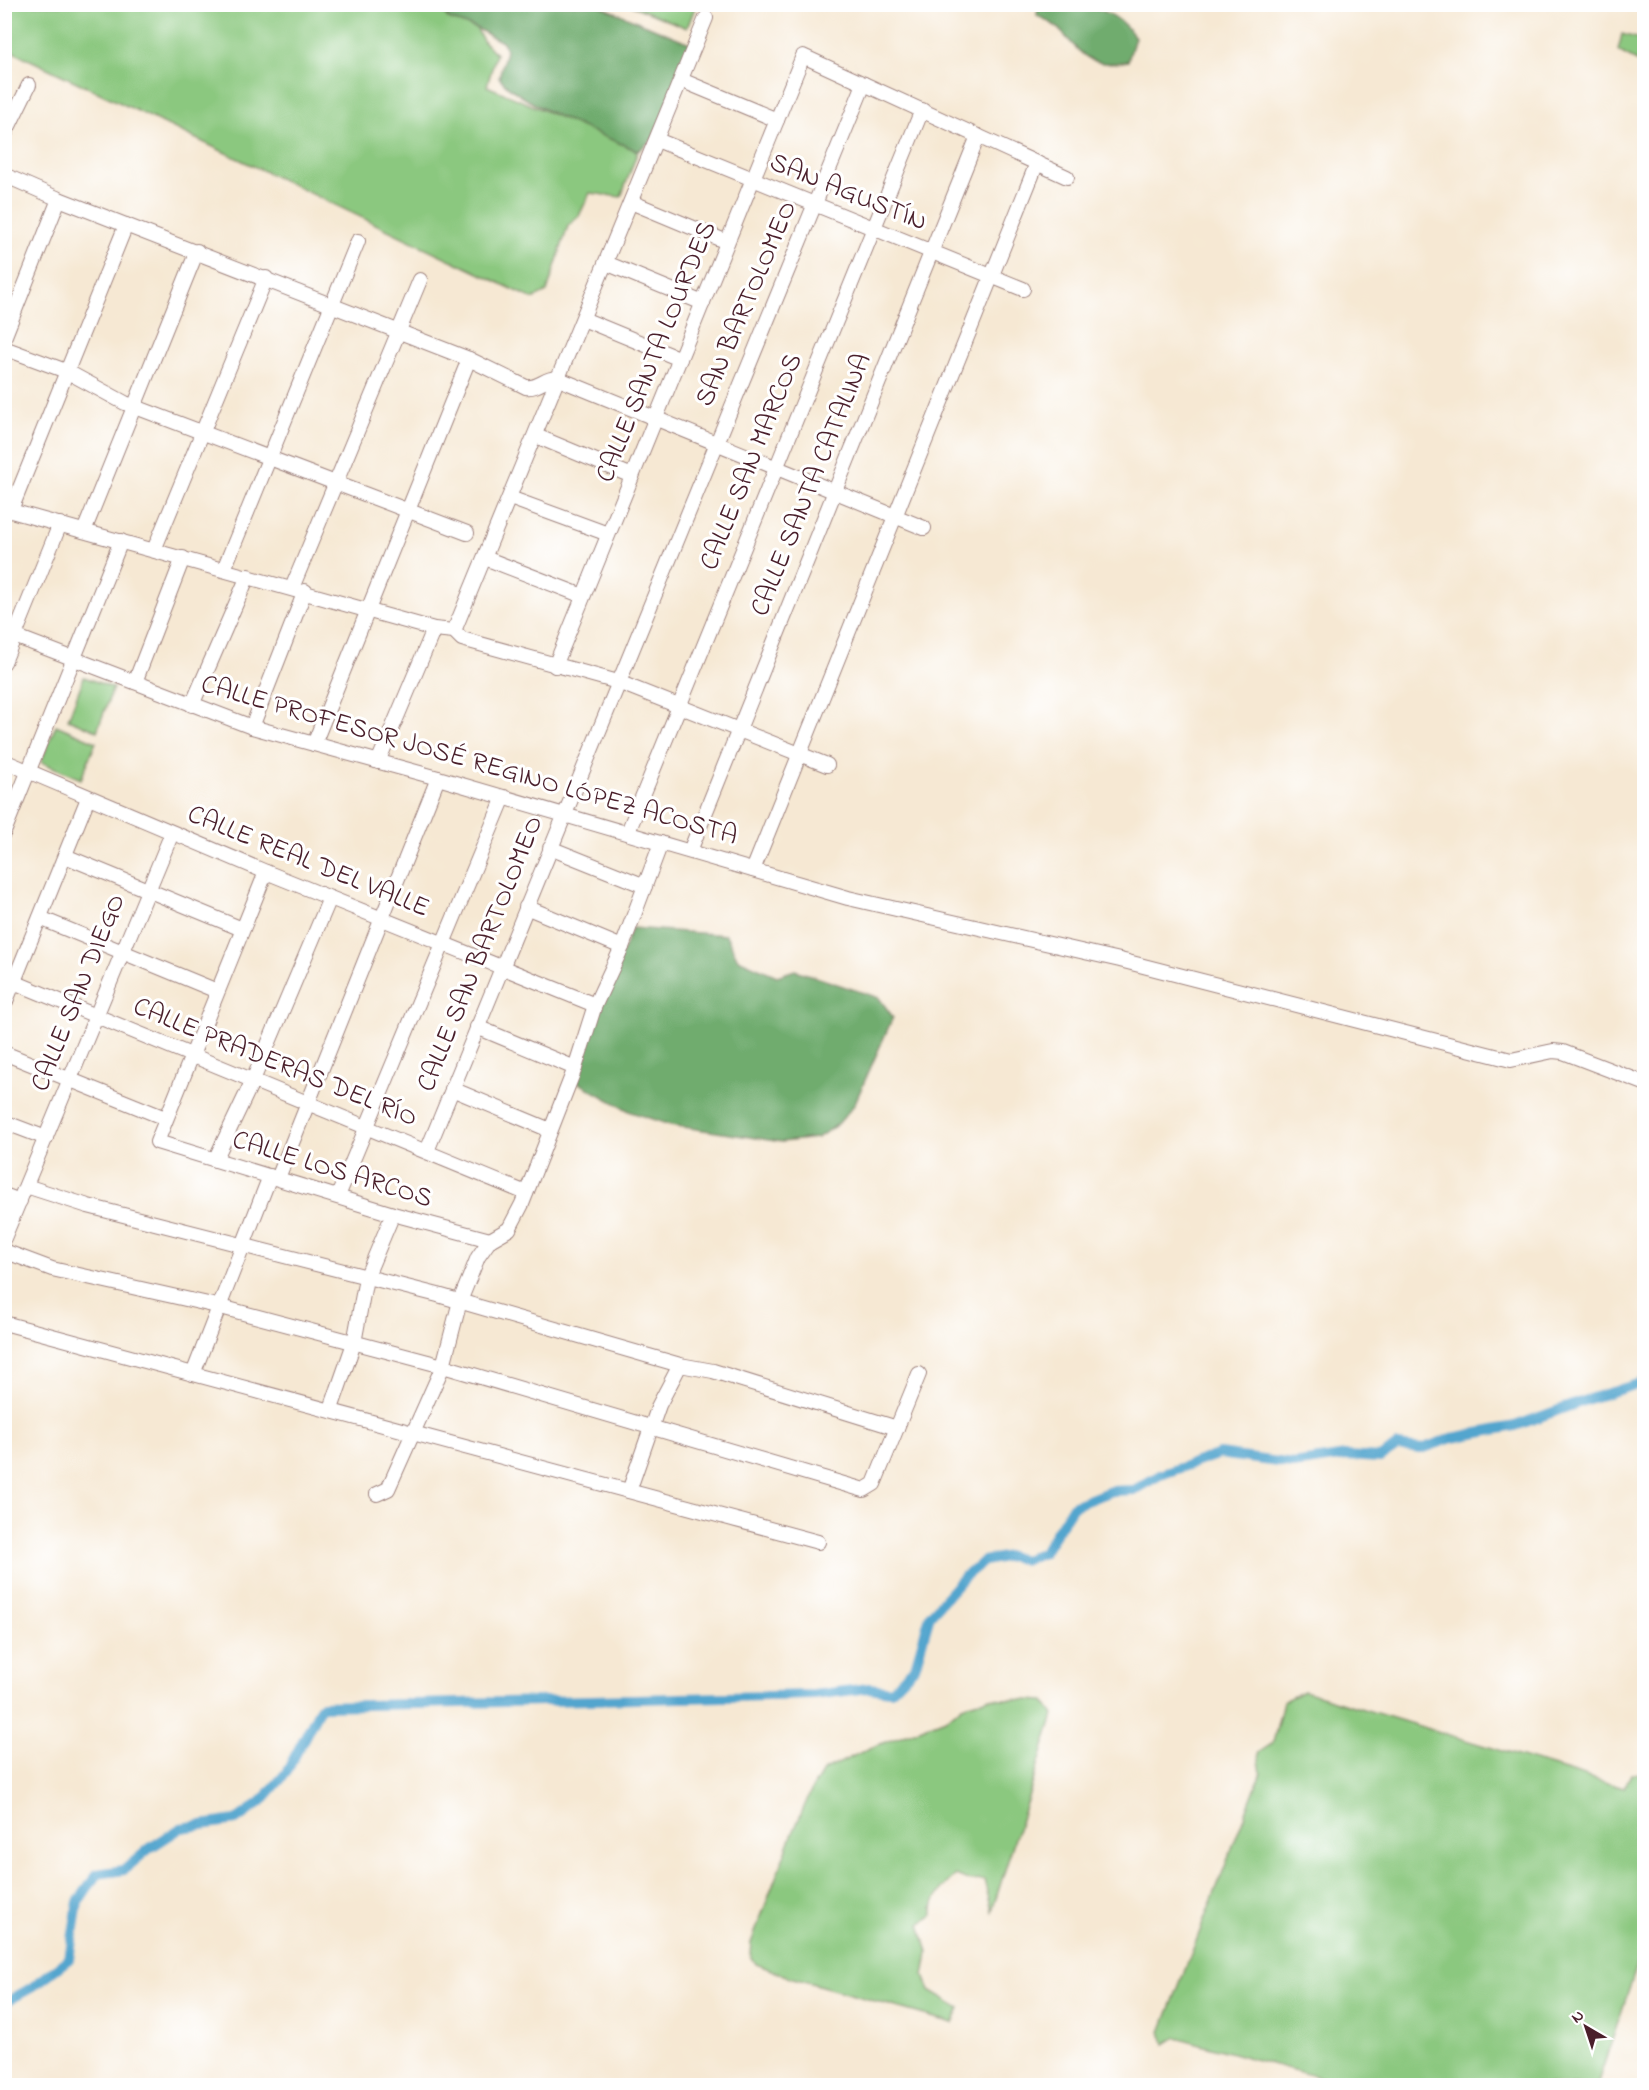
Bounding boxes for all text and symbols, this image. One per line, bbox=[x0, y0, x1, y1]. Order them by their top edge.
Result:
street label: SAN AGUSTÍN bbox=[763, 144, 933, 242]
street label: SAN BARTOLOMEO bbox=[686, 195, 808, 413]
street label: CALLE SANTA LOURDES bbox=[587, 215, 727, 489]
street label: CALLE SAN MARCOS bbox=[691, 348, 813, 576]
street label: CALLE SANTA CATALINA bbox=[741, 348, 883, 622]
street label: CALLE PROFESOR JOSÉ REGINO LÓPEZ ACOSTA bbox=[196, 666, 742, 856]
street label: CALLE REAL DEL VALLE bbox=[181, 796, 435, 928]
street label: CALLE SAN BARTOLOMEO bbox=[408, 810, 554, 1098]
street label: CALLE SAN DIEGO bbox=[22, 888, 136, 1098]
street label: CALLE PRADERAS DEL RÍO bbox=[127, 988, 423, 1138]
street label: CALLE LOS ARCOS bbox=[227, 1121, 437, 1219]
north arrow bbox=[1556, 1997, 1616, 2057]
text: N bbox=[1566, 2004, 1590, 2030]

